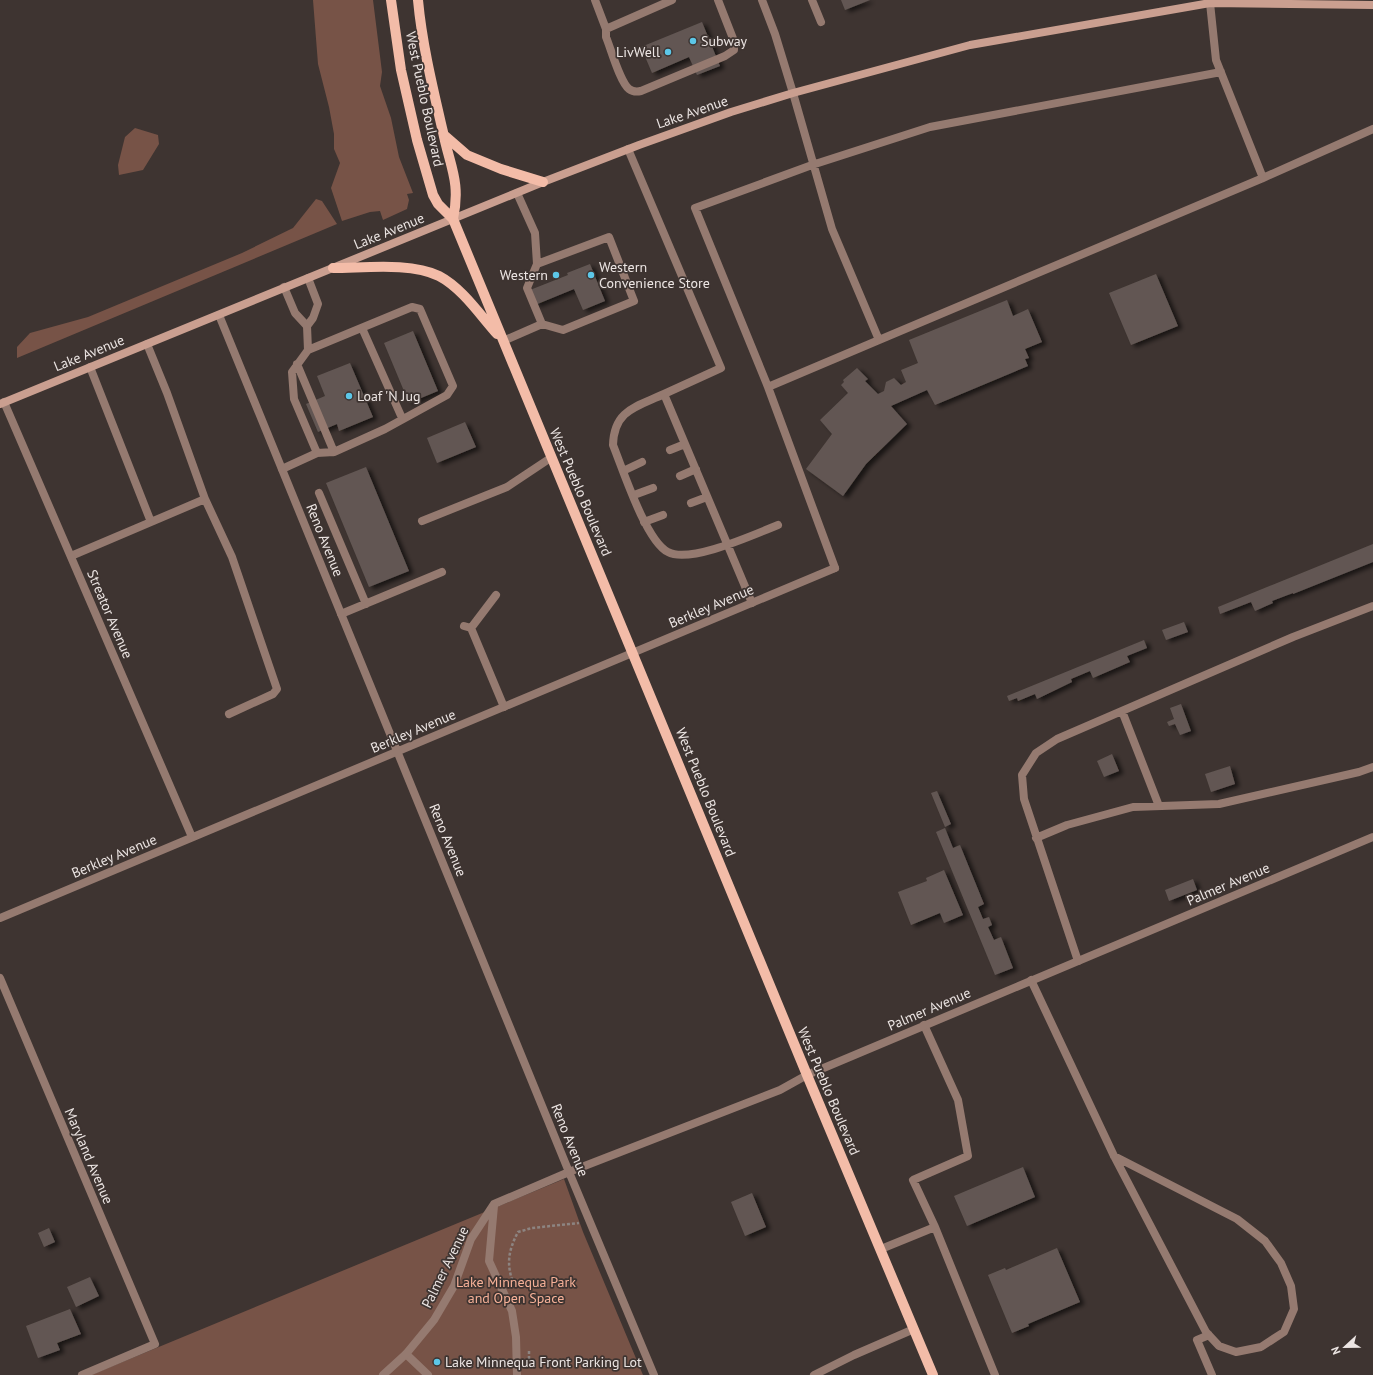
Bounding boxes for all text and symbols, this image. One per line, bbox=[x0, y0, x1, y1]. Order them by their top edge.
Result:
street label: West Pueblo Boulevard bbox=[402, 30, 448, 168]
place label: Subway bbox=[701, 32, 748, 50]
marker: Subway bbox=[688, 36, 698, 46]
place label: LivWell bbox=[616, 43, 660, 61]
marker: LivWell bbox=[663, 47, 673, 57]
street label: Lake Avenue bbox=[654, 91, 730, 133]
street label: Lake Avenue bbox=[351, 209, 427, 253]
place label: Western Convenience Store bbox=[599, 258, 710, 292]
place label: Western bbox=[500, 266, 548, 284]
marker: Western bbox=[551, 270, 561, 280]
marker: Western Convenience Store bbox=[586, 270, 596, 280]
street label: Lake Avenue bbox=[51, 331, 127, 375]
place label: Loaf 'N Jug bbox=[357, 387, 420, 405]
marker: Loaf 'N Jug bbox=[344, 391, 354, 401]
street label: West Pueblo Boulevard bbox=[546, 425, 616, 559]
street label: Reno Avenue bbox=[302, 501, 348, 579]
street label: Streator Avenue bbox=[83, 567, 137, 661]
street label: Berkley Avenue bbox=[666, 580, 756, 632]
street label: Berkley Avenue bbox=[368, 705, 458, 757]
street label: West Pueblo Boulevard bbox=[672, 725, 740, 859]
street label: Reno Avenue bbox=[425, 801, 471, 879]
street label: Berkley Avenue bbox=[69, 830, 159, 882]
street label: Palmer Avenue bbox=[1184, 858, 1272, 910]
street label: Palmer Avenue bbox=[885, 983, 973, 1035]
street label: West Pueblo Boulevard bbox=[794, 1024, 864, 1158]
street label: Reno Avenue bbox=[547, 1101, 593, 1179]
street label: Maryland Avenue bbox=[61, 1105, 117, 1207]
street label: Palmer Avenue bbox=[417, 1223, 473, 1311]
park label: Lake Minnequa Park and Open Space bbox=[456, 1273, 576, 1307]
north arrow bbox=[1325, 1327, 1365, 1367]
text: N bbox=[1328, 1345, 1344, 1357]
place label: Lake Minnequa Front Parking Lot bbox=[445, 1353, 642, 1371]
marker: Lake Minnequa Front Parking Lot bbox=[432, 1357, 442, 1367]

